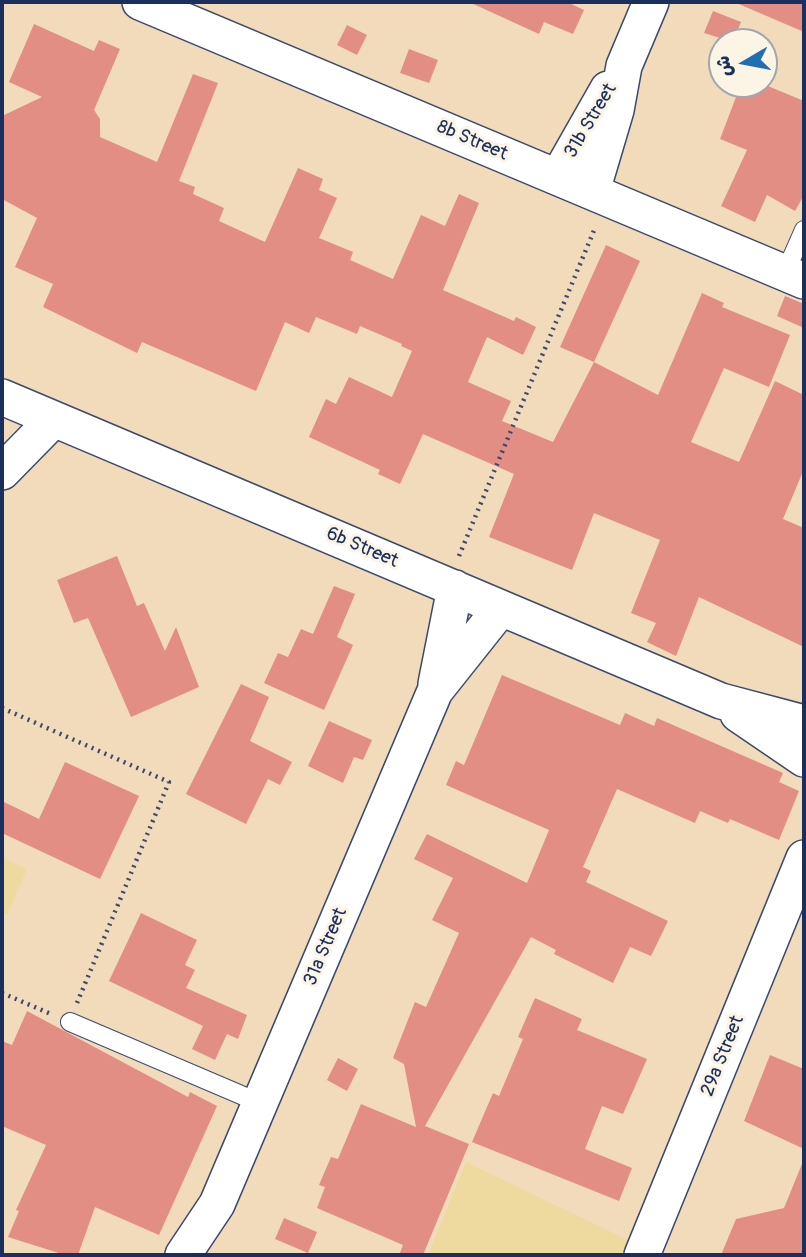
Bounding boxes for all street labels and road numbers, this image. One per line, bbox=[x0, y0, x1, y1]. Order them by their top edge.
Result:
street label: 31b Street bbox=[560, 80, 622, 162]
street label: 8b Street bbox=[433, 116, 511, 166]
street label: 6b Street bbox=[323, 523, 401, 573]
street label: 31a Street bbox=[299, 905, 353, 989]
street label: 29a Street bbox=[697, 1012, 749, 1100]

